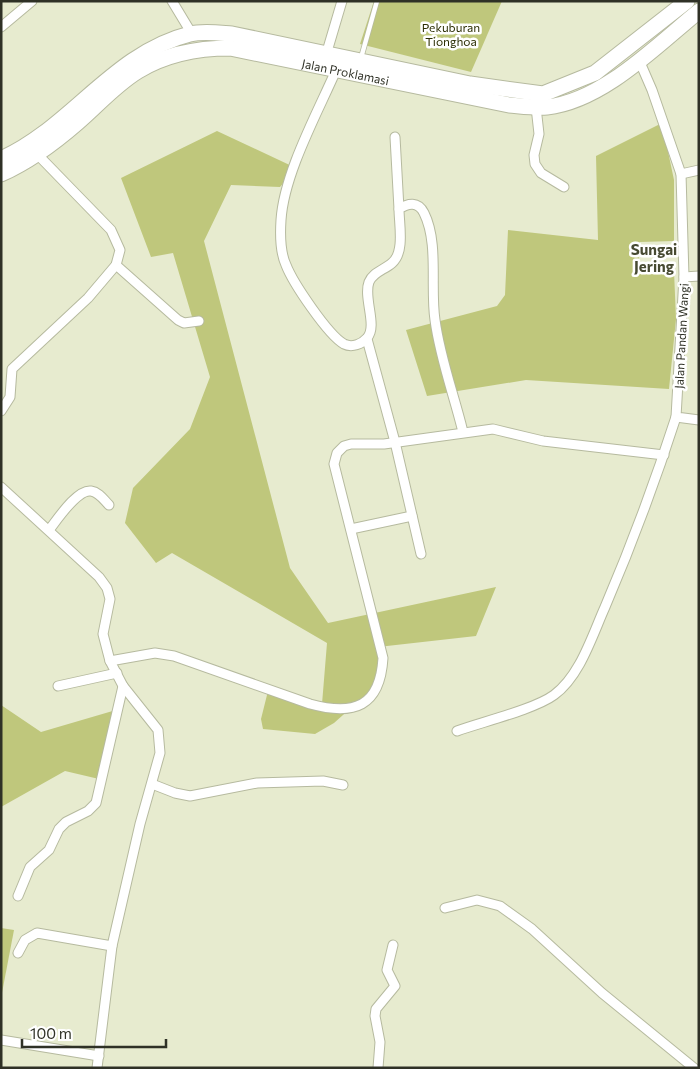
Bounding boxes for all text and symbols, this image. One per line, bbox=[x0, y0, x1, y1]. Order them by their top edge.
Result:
park label: Pekuburan Tionghoa bbox=[422, 20, 480, 48]
street label: Jalan Proklamasi bbox=[300, 56, 390, 87]
district label: Sungai Jering bbox=[631, 240, 677, 275]
street label: Jalan Pandan Wangi bbox=[671, 283, 692, 389]
scale bar bbox=[22, 1016, 166, 1048]
text: 100 m bbox=[30, 1024, 72, 1042]

